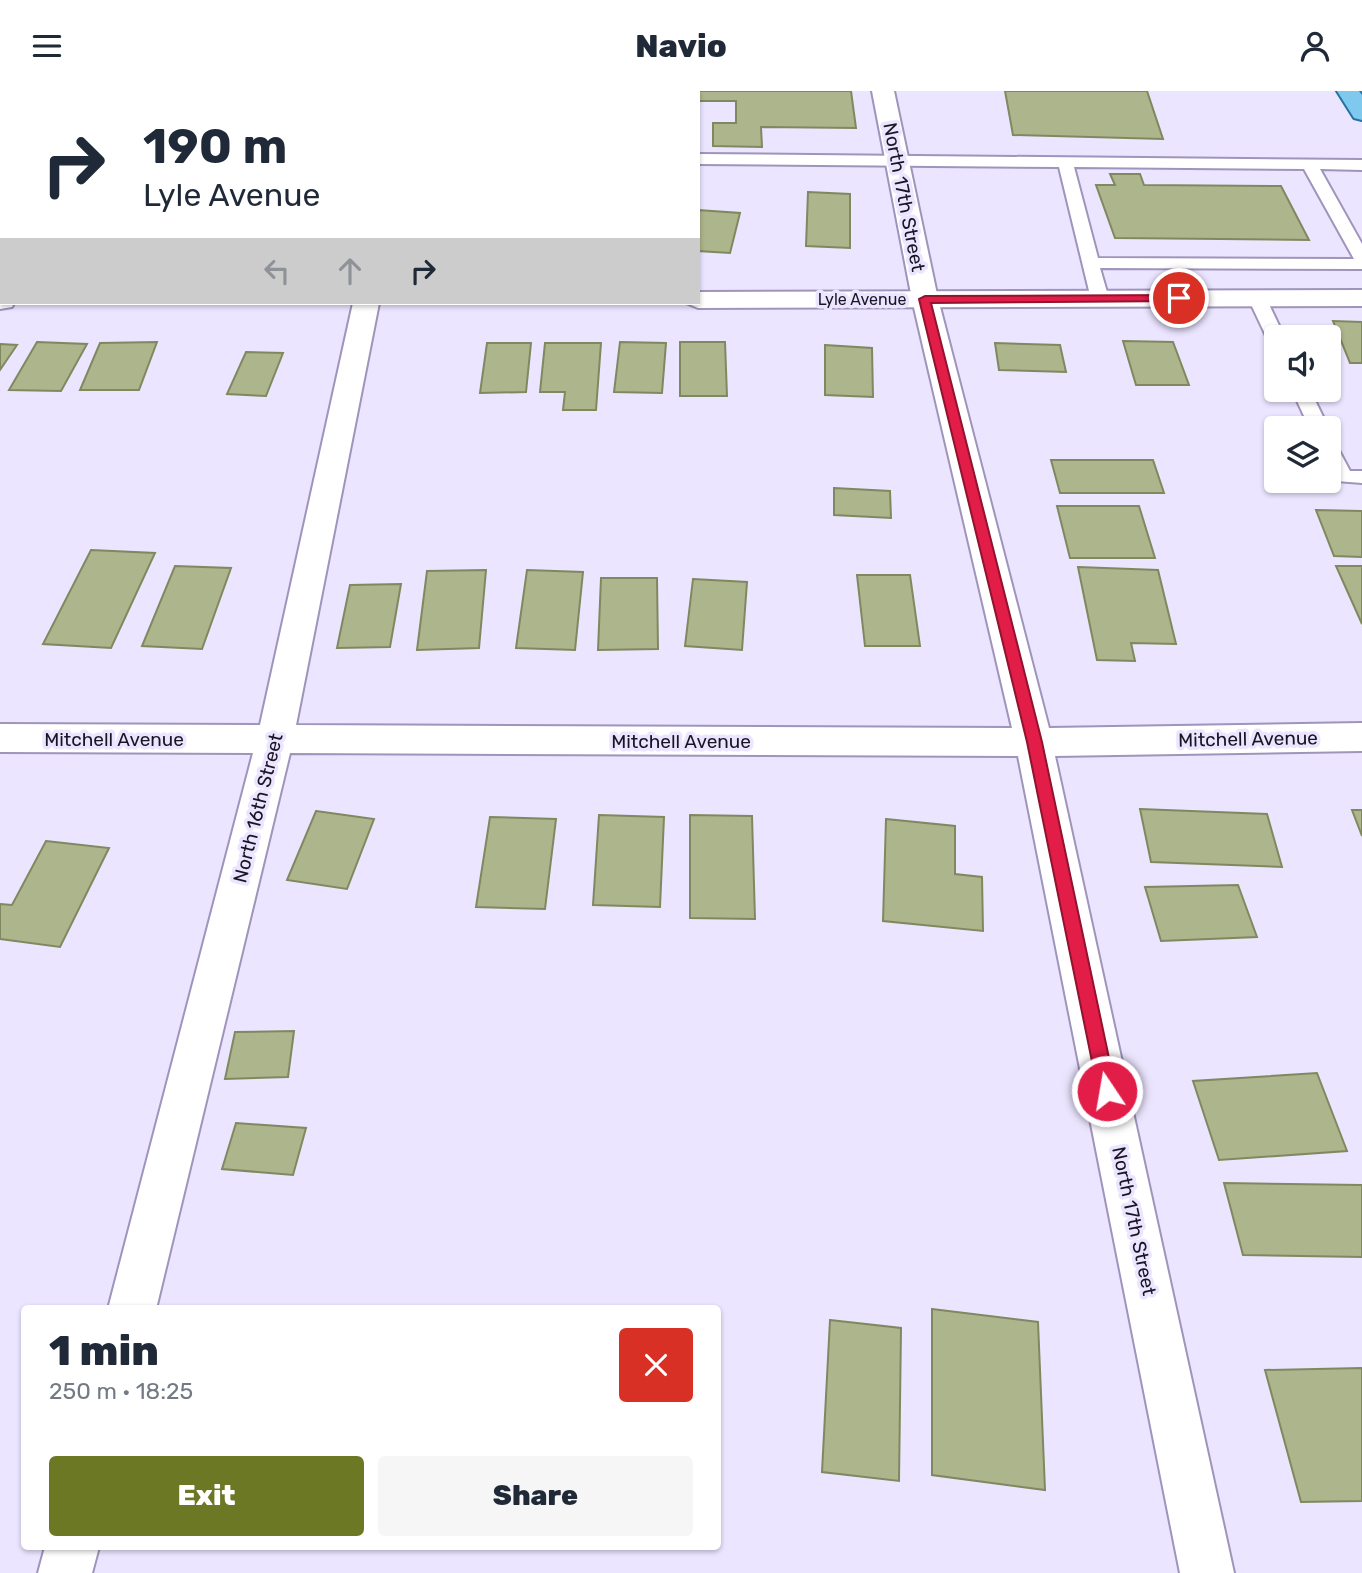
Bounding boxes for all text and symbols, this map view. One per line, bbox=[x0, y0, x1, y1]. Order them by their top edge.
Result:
icon: menu bbox=[28, 27, 66, 65]
text: Navio bbox=[635, 27, 727, 65]
icon: person bbox=[1296, 27, 1334, 65]
text: 190 m bbox=[143, 117, 287, 175]
icon: right bbox=[28, 119, 119, 210]
street label: North 17th Street bbox=[878, 120, 930, 274]
text: Lyle Avenue bbox=[143, 176, 320, 214]
icon: left bbox=[258, 252, 296, 290]
icon: ahead bbox=[331, 252, 369, 290]
icon: right bbox=[404, 252, 442, 290]
pin bbox=[1149, 268, 1209, 328]
icon: arrive bbox=[1160, 279, 1198, 317]
street label: Lyle Avenue bbox=[818, 290, 906, 309]
map controls bbox=[1264, 325, 1341, 493]
button: sound bbox=[1264, 325, 1341, 402]
button: layers bbox=[1264, 416, 1341, 493]
street label: Mitchell Avenue bbox=[1178, 726, 1318, 752]
street label: Mitchell Avenue bbox=[44, 728, 184, 751]
street label: North 16th Street bbox=[228, 730, 288, 885]
street label: Mitchell Avenue bbox=[611, 730, 751, 753]
position arrow bbox=[1070, 1054, 1144, 1128]
street label: North 17th Street bbox=[1107, 1145, 1161, 1298]
text: 1 min bbox=[49, 1326, 159, 1376]
button: close bbox=[619, 1328, 693, 1402]
text: 250 m · 18:25 bbox=[49, 1377, 193, 1405]
button: Exit bbox=[49, 1456, 364, 1536]
button: Share bbox=[378, 1456, 693, 1536]

